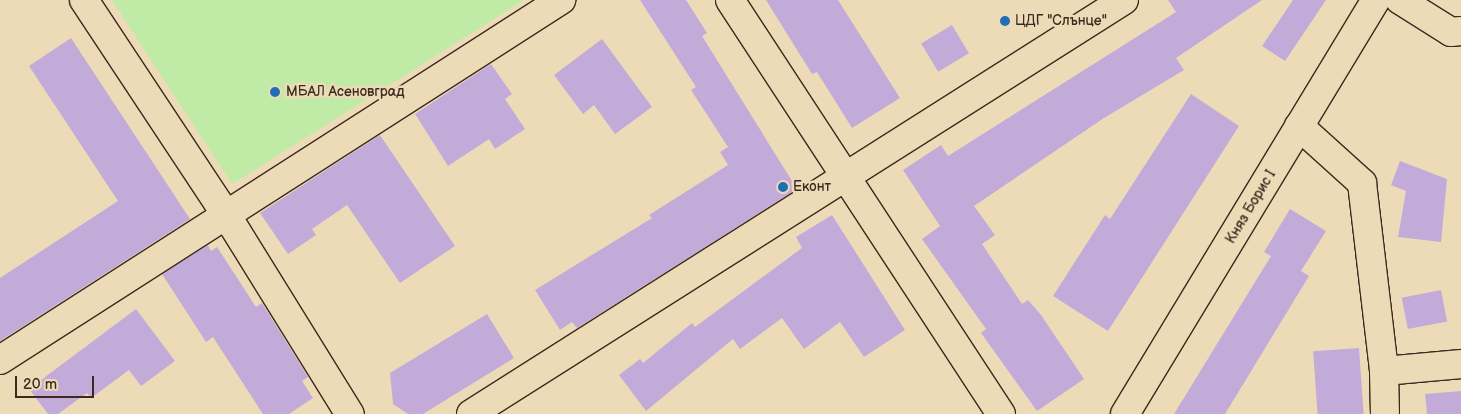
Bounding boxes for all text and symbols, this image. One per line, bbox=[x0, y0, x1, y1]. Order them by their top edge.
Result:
place label: ЦДГ "Слънце" bbox=[1015, 13, 1107, 29]
marker: ЦДГ "Слънце" bbox=[999, 15, 1011, 27]
place label: МБАЛ Асеновград bbox=[286, 84, 404, 100]
marker: МБАЛ Асеновград bbox=[268, 85, 282, 99]
street label: Княз Борис I bbox=[1222, 167, 1280, 247]
place label: Еконт bbox=[793, 179, 831, 195]
marker: Еконт bbox=[777, 181, 789, 193]
scale bar bbox=[18, 366, 96, 398]
text: 20 m bbox=[23, 375, 57, 394]

